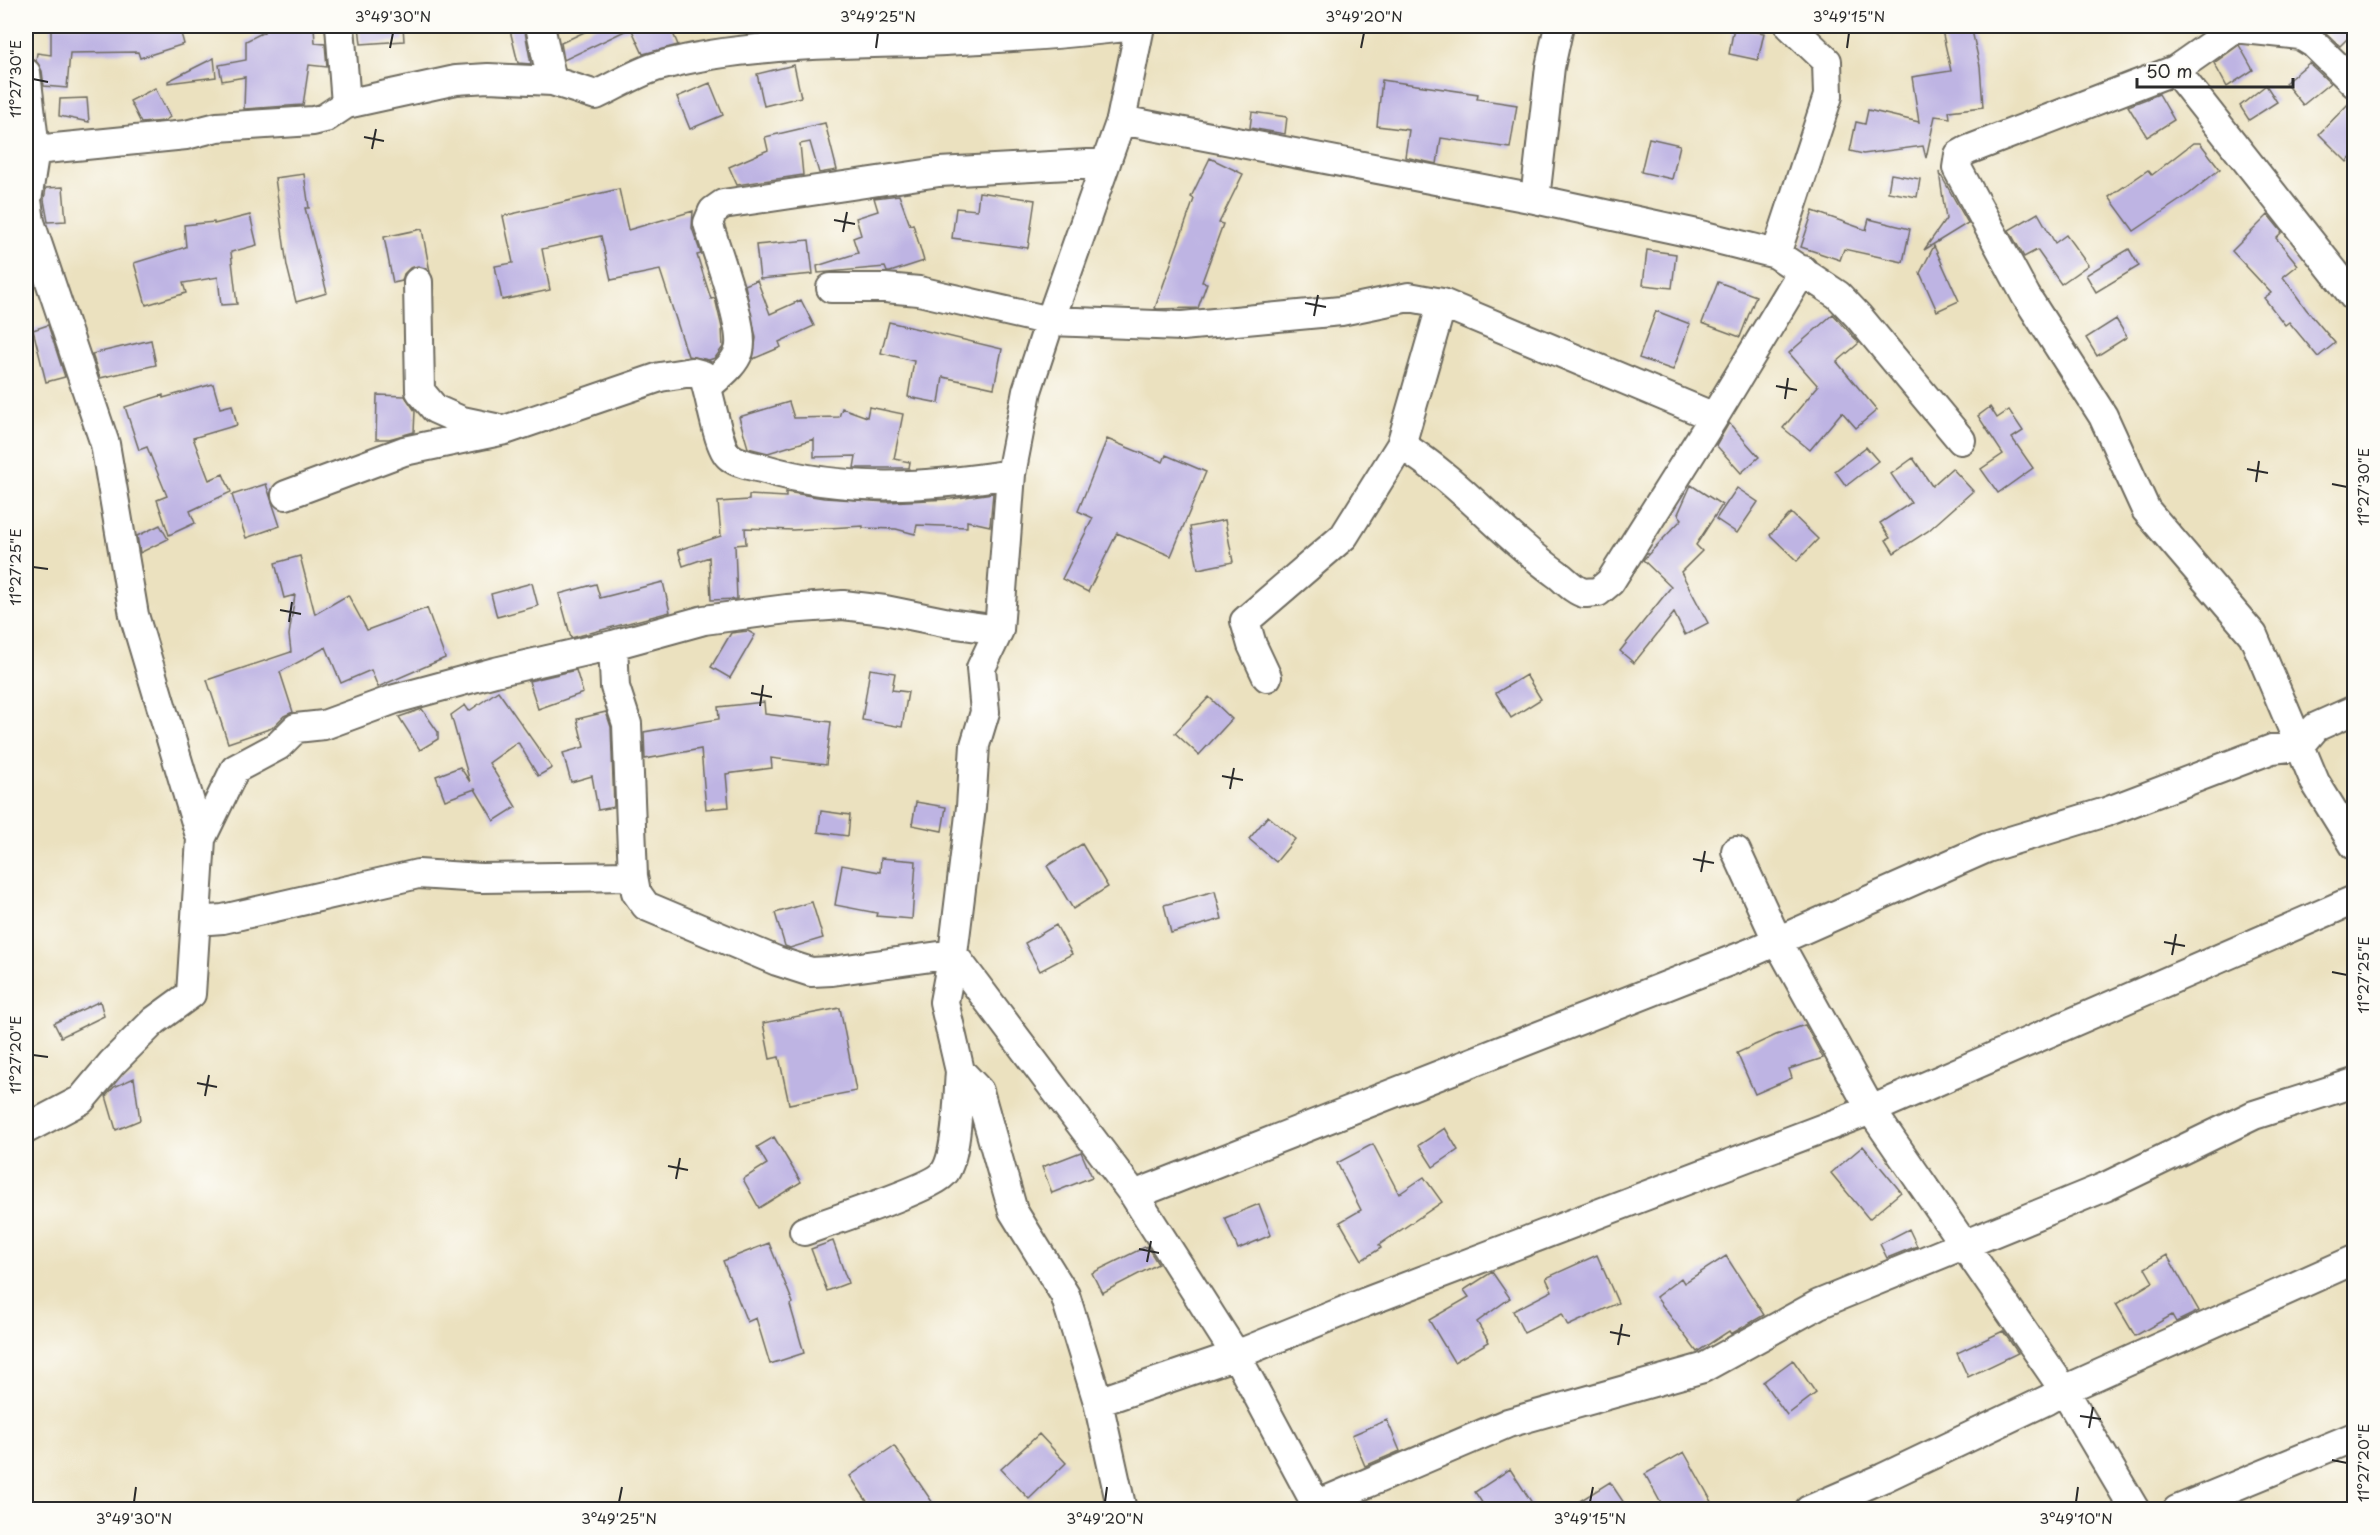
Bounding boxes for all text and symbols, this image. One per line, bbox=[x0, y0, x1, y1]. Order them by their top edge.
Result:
text: 3°49'30"N bbox=[355, 4, 431, 27]
text: 3°49'25"N bbox=[840, 4, 916, 27]
text: 3°49'20"N bbox=[1325, 4, 1403, 27]
text: 3°49'15"N bbox=[1813, 4, 1885, 27]
text: 11°27'30"E bbox=[3, 40, 26, 118]
scale bar bbox=[2137, 51, 2293, 89]
text: 50 m bbox=[2146, 57, 2193, 84]
text: 11°27'30"E bbox=[2351, 448, 2374, 526]
text: 11°27'25"E bbox=[3, 528, 26, 606]
text: 11°27'25"E bbox=[2351, 936, 2374, 1014]
text: 11°27'20"E bbox=[3, 1016, 26, 1094]
text: 11°27'20"E bbox=[2351, 1424, 2374, 1502]
text: 3°49'30"N bbox=[96, 1506, 172, 1529]
text: 3°49'25"N bbox=[581, 1506, 657, 1529]
text: 3°49'20"N bbox=[1066, 1506, 1144, 1529]
text: 3°49'15"N bbox=[1554, 1506, 1626, 1529]
text: 3°49'10"N bbox=[2039, 1506, 2113, 1529]

